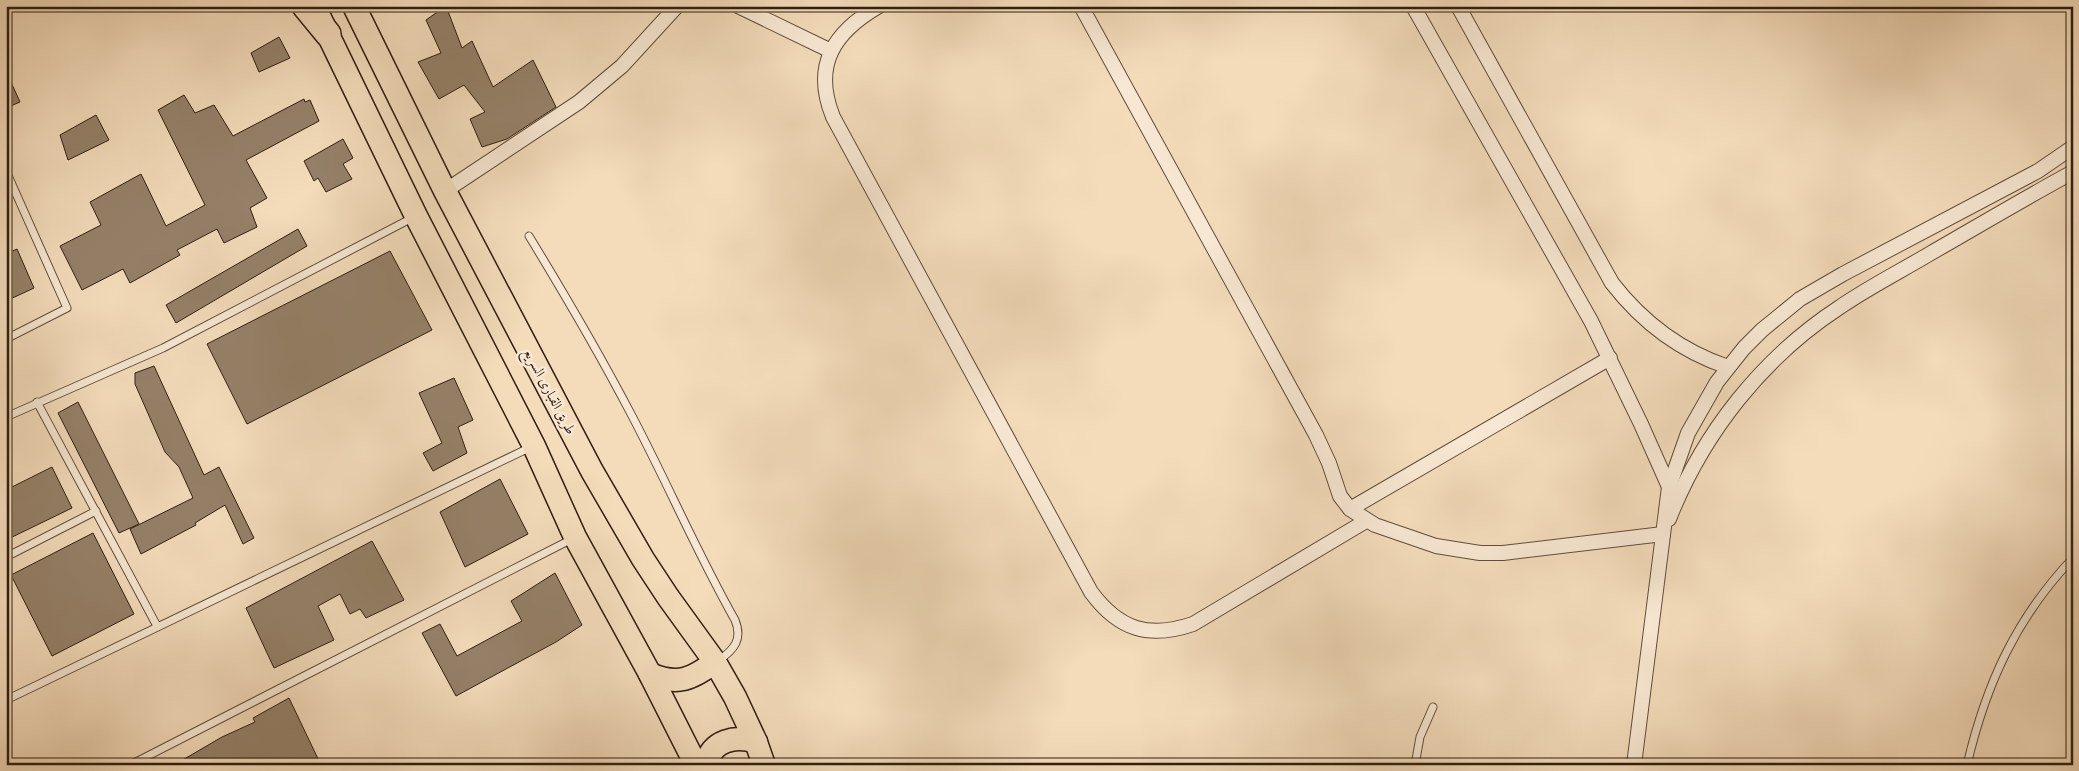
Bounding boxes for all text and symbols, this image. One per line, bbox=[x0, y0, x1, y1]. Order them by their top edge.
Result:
street label: طريق القبارى السريع bbox=[515, 345, 579, 440]

